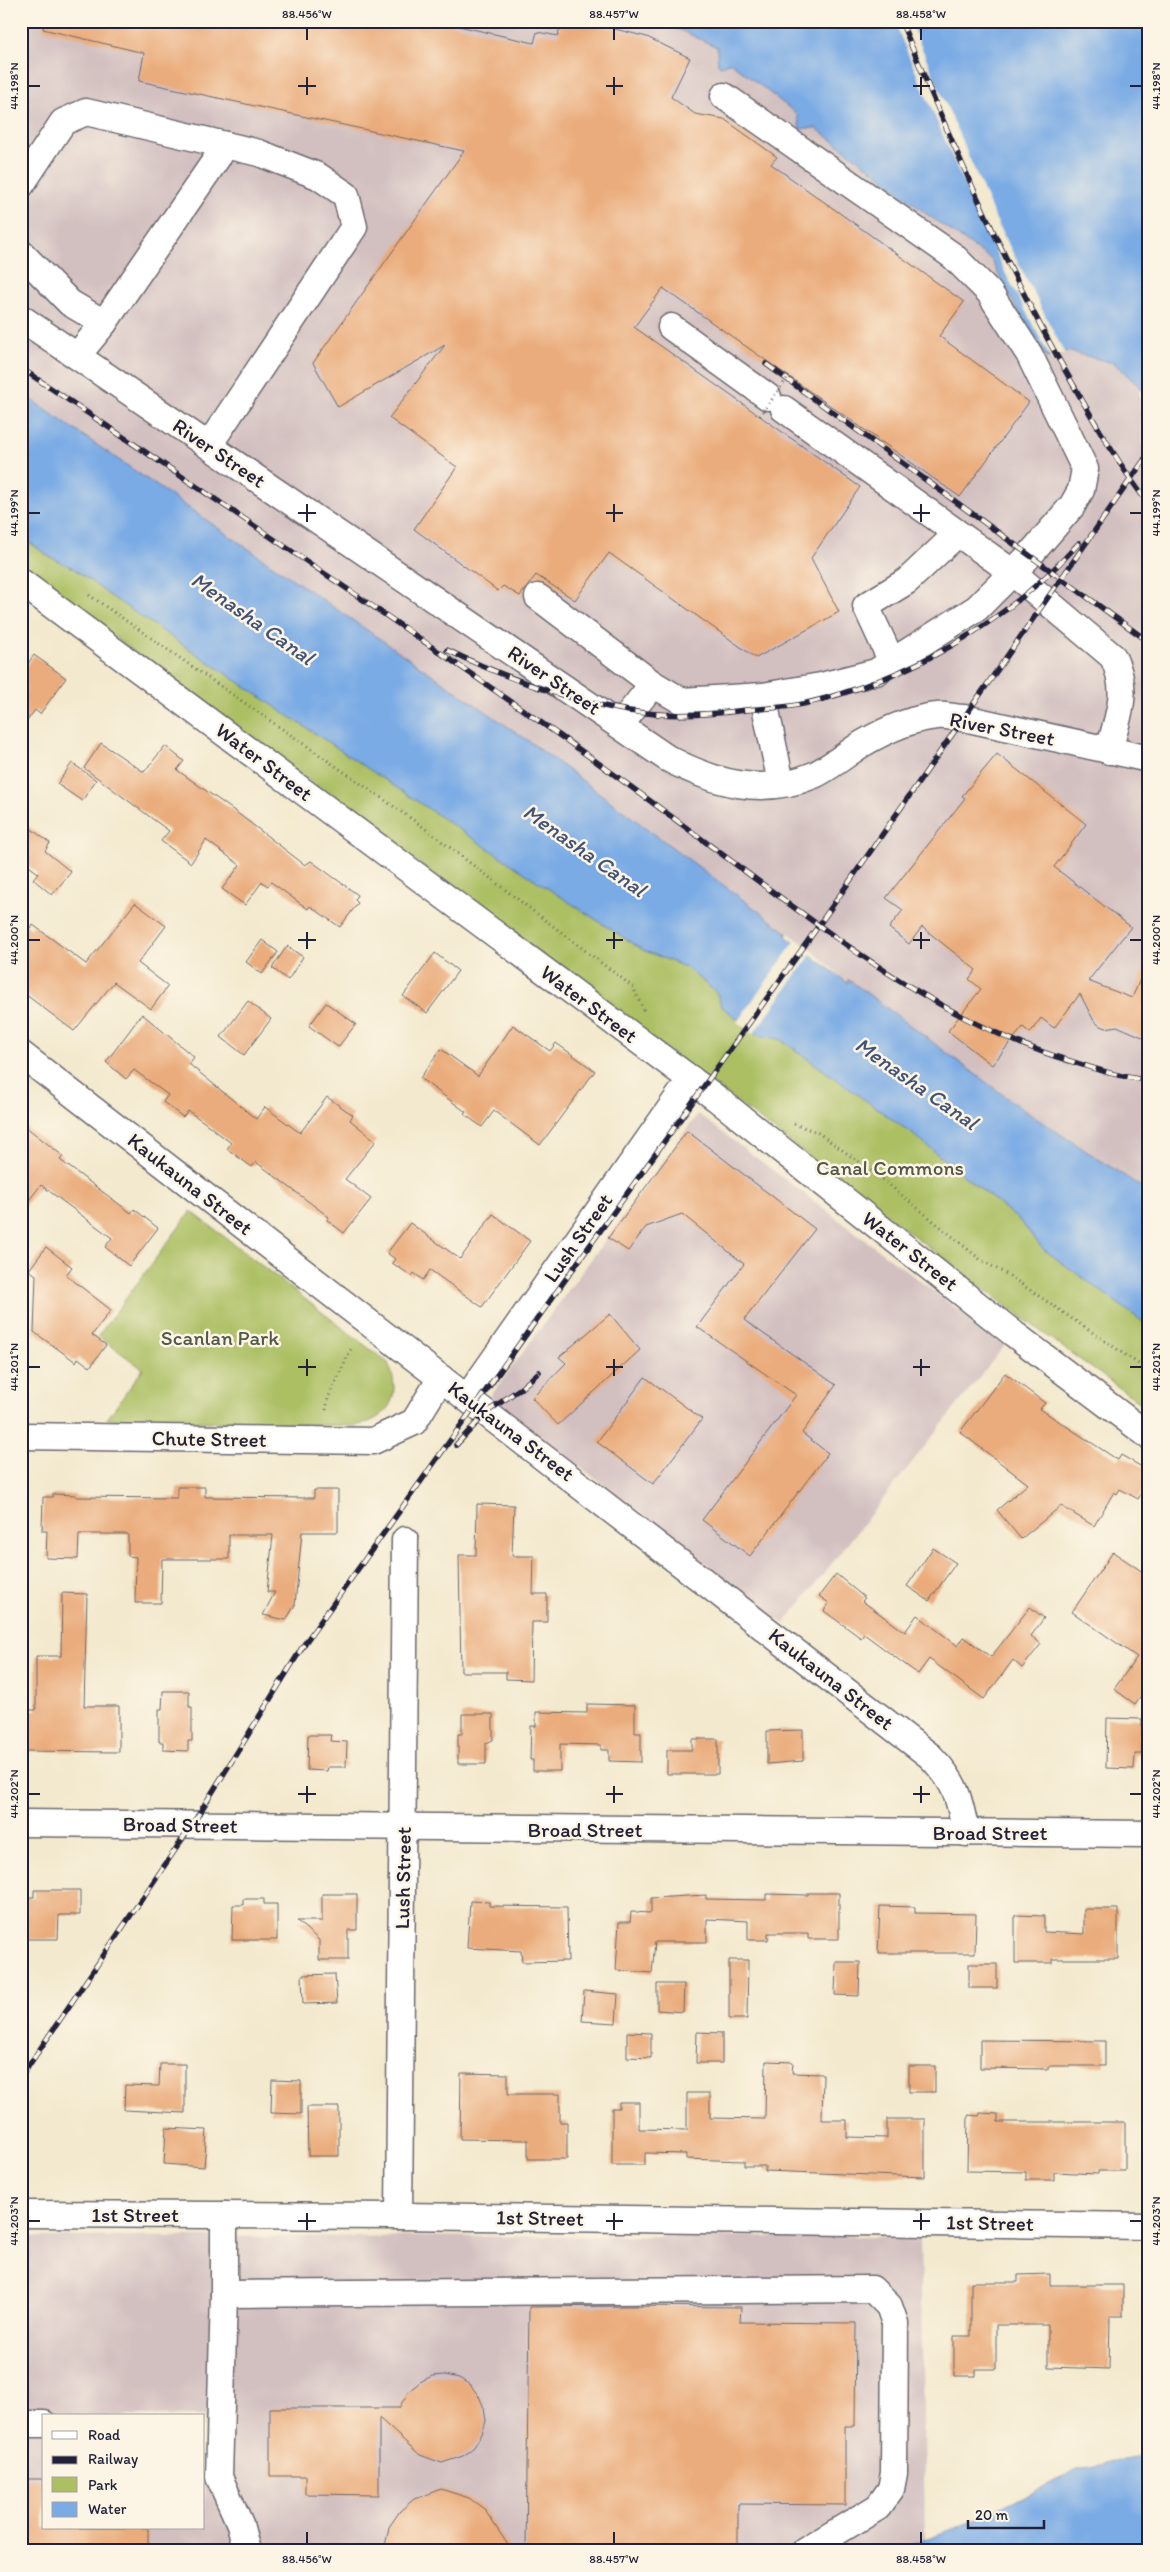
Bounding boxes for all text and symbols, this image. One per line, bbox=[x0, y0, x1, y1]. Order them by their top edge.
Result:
text: 88.456°W bbox=[282, 7, 332, 21]
text: 88.457°W bbox=[589, 7, 639, 21]
text: 88.458°W bbox=[896, 7, 946, 21]
text: 44.198°N bbox=[7, 62, 21, 110]
text: 44.198°N bbox=[1149, 62, 1163, 110]
street label: River Street bbox=[168, 412, 271, 493]
text: 44.199°N bbox=[7, 489, 21, 537]
text: 44.199°N bbox=[1149, 489, 1163, 537]
water label: Menasha Canal bbox=[186, 566, 321, 672]
street label: River Street bbox=[503, 639, 606, 720]
street label: River Street bbox=[947, 706, 1057, 751]
street label: Water Street bbox=[211, 717, 318, 806]
water label: Menasha Canal bbox=[518, 798, 653, 904]
text: 44.200°N bbox=[7, 915, 21, 965]
text: 44.200°N bbox=[1149, 915, 1163, 965]
street label: Water Street bbox=[536, 959, 643, 1048]
water label: Menasha Canal bbox=[850, 1031, 985, 1137]
street label: Kaukauna Street bbox=[123, 1127, 258, 1240]
park label: Canal Commons bbox=[816, 1155, 964, 1180]
street label: Lush Street bbox=[538, 1188, 617, 1287]
street label: Water Street bbox=[857, 1205, 963, 1296]
park label: Scanlan Park bbox=[161, 1325, 279, 1350]
text: 44.201°N bbox=[7, 1343, 21, 1391]
text: 44.201°N bbox=[1149, 1343, 1163, 1391]
street label: Kaukauna Street bbox=[443, 1375, 579, 1486]
street label: Chute Street bbox=[151, 1425, 267, 1452]
street label: Kaukauna Street bbox=[764, 1622, 899, 1735]
text: 44.202°N bbox=[7, 1769, 21, 1819]
text: 44.202°N bbox=[1149, 1769, 1163, 1819]
street label: Broad Street bbox=[122, 1811, 238, 1838]
street label: Broad Street bbox=[528, 1817, 643, 1842]
street label: Broad Street bbox=[933, 1820, 1048, 1845]
street label: Lush Street bbox=[389, 1826, 416, 1930]
text: 44.203°N bbox=[7, 2196, 21, 2246]
text: 44.203°N bbox=[1149, 2196, 1163, 2246]
street label: 1st Street bbox=[91, 2202, 179, 2227]
street label: 1st Street bbox=[496, 2204, 584, 2231]
street label: 1st Street bbox=[946, 2209, 1034, 2236]
legend bbox=[42, 2414, 205, 2530]
text: Road bbox=[88, 2426, 121, 2444]
text: Railway bbox=[88, 2450, 138, 2468]
text: Park bbox=[88, 2476, 118, 2494]
scale bar bbox=[968, 2497, 1044, 2529]
text: Water bbox=[88, 2500, 127, 2518]
text: 20 m bbox=[975, 2506, 1009, 2524]
text: 88.456°W bbox=[282, 2552, 332, 2566]
text: 88.457°W bbox=[589, 2552, 639, 2566]
text: 88.458°W bbox=[896, 2552, 946, 2566]

